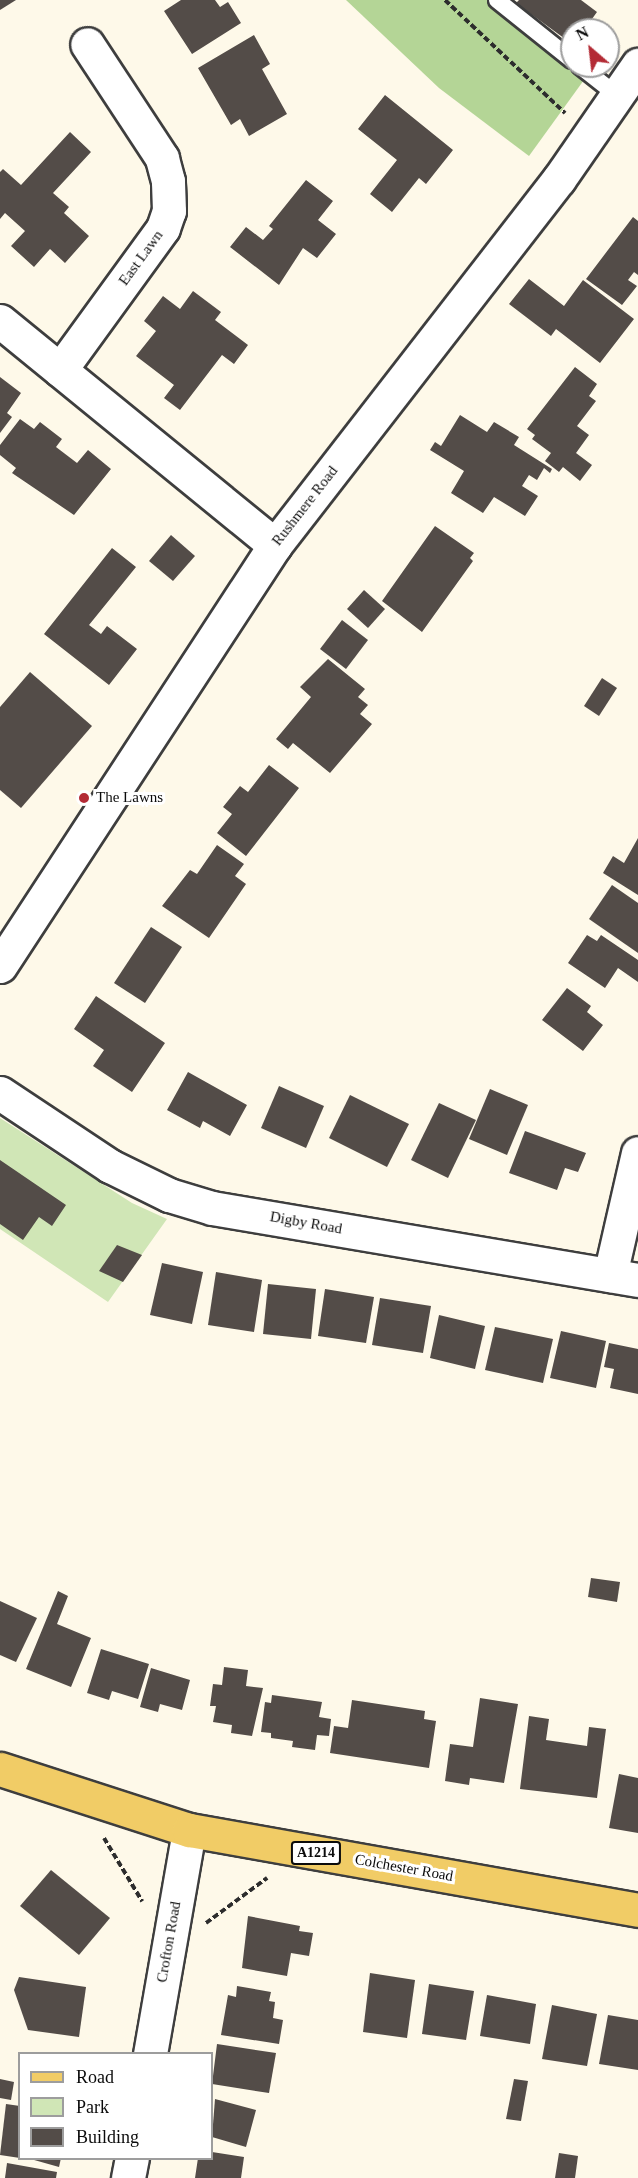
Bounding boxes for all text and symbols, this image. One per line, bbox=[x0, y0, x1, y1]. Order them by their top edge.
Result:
north arrow bbox=[560, 18, 620, 78]
text: N bbox=[573, 23, 591, 44]
street label: East Lawn bbox=[115, 227, 167, 289]
street label: Rushmere Road bbox=[268, 463, 342, 549]
place label: The Lawns bbox=[96, 789, 163, 807]
marker: The Lawns bbox=[77, 791, 91, 805]
street label: Digby Road bbox=[269, 1208, 343, 1238]
road number: A1214 bbox=[290, 1842, 342, 1864]
street label: Colchester Road bbox=[353, 1850, 455, 1886]
street label: Crofton Road bbox=[153, 1900, 185, 1984]
legend bbox=[18, 2052, 213, 2160]
text: Road bbox=[76, 2067, 114, 2087]
text: Park bbox=[76, 2097, 109, 2117]
text: Building bbox=[76, 2127, 139, 2147]

